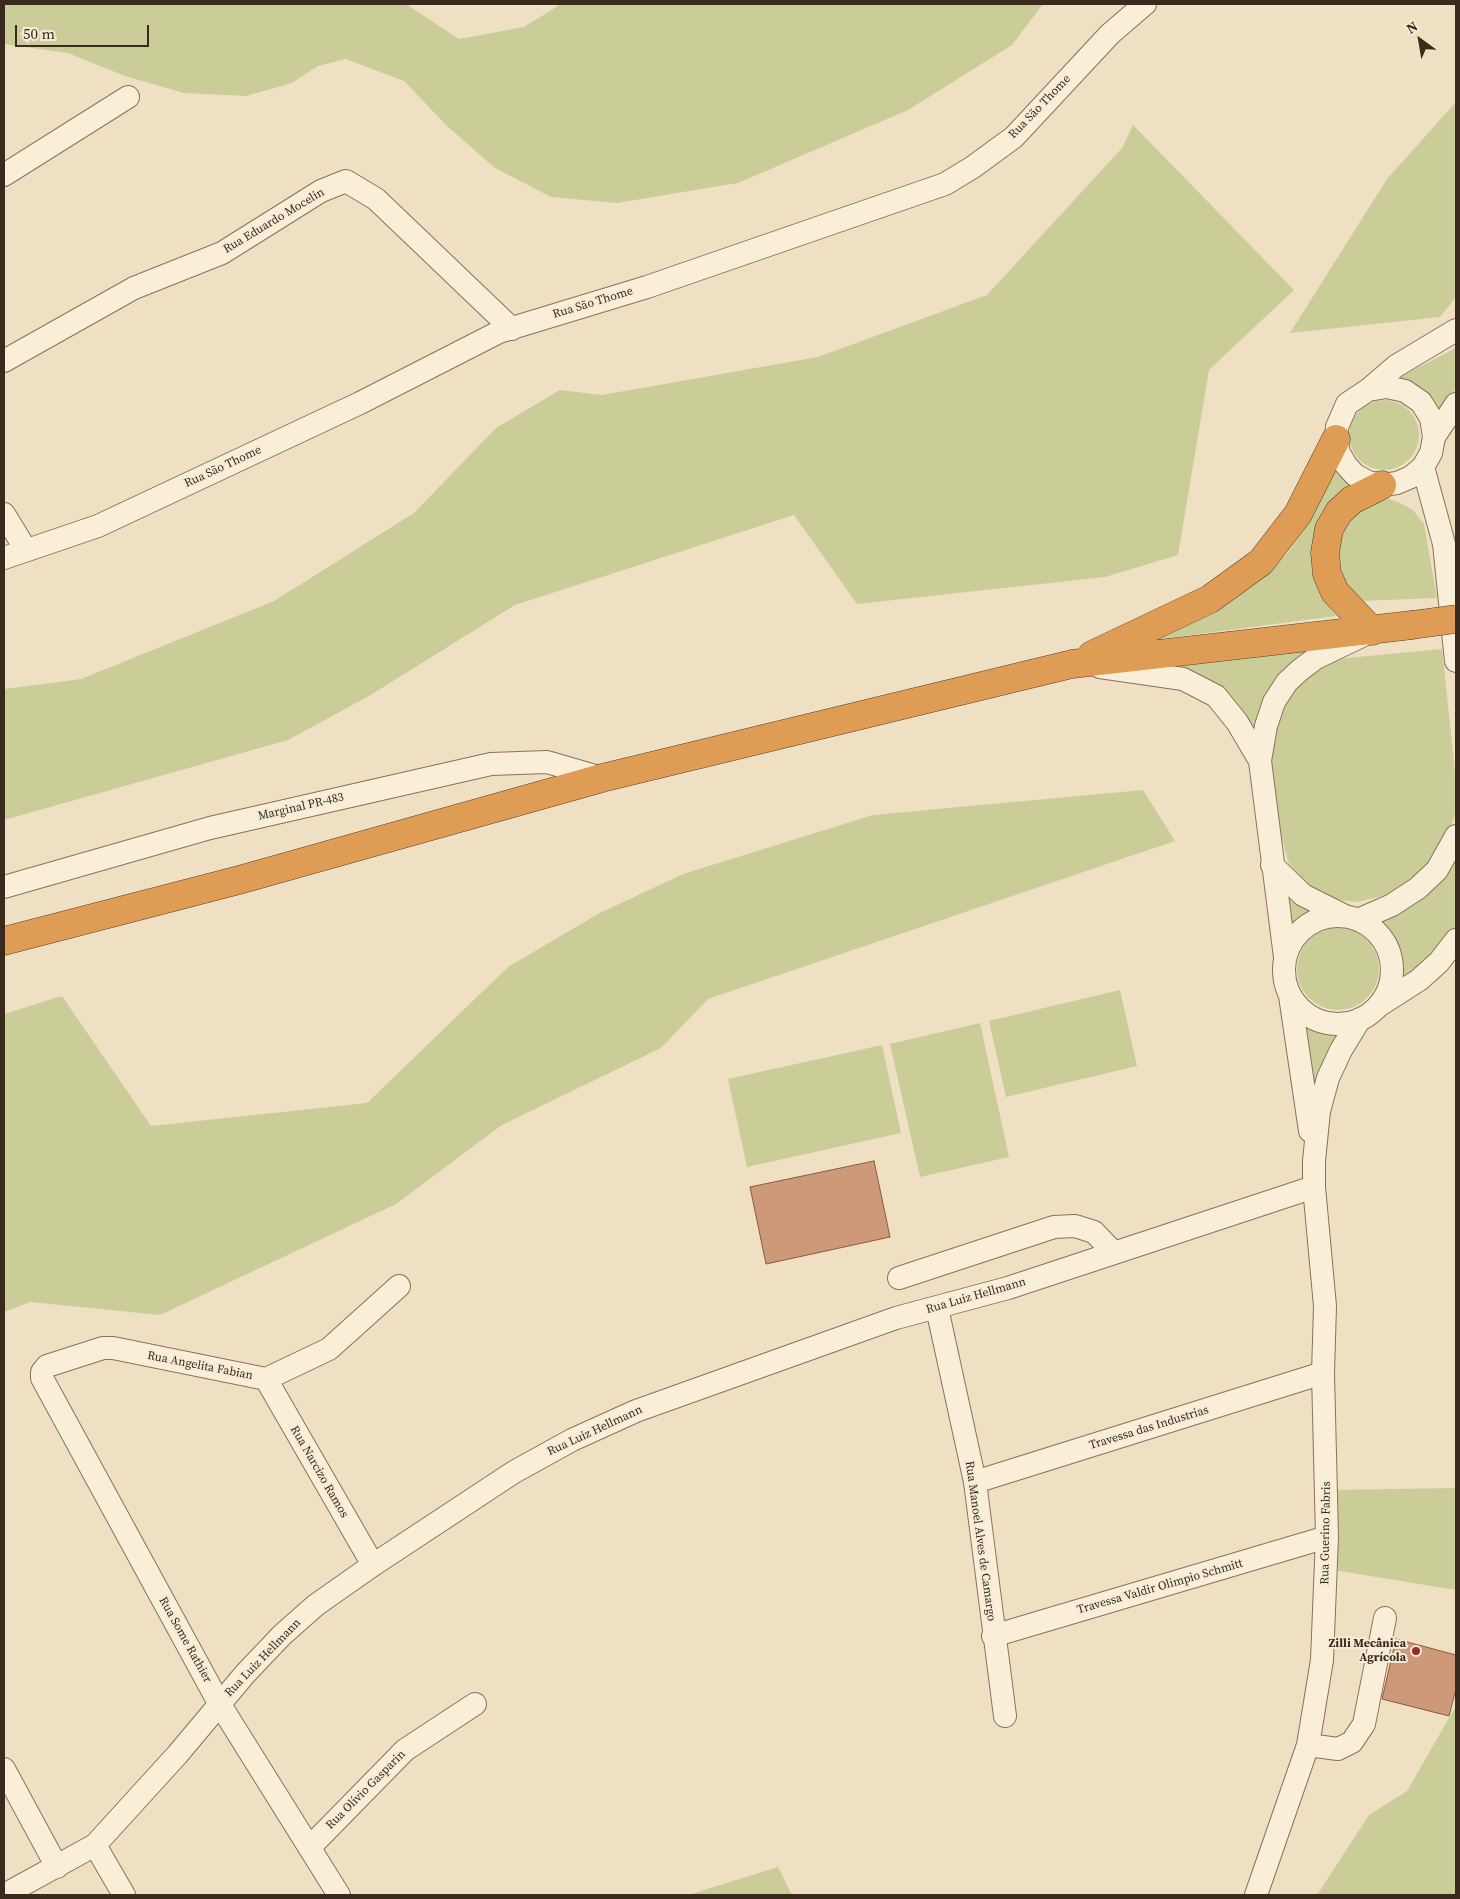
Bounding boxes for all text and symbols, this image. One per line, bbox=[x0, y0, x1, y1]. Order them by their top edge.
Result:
scale bar bbox=[18, 15, 151, 47]
north arrow bbox=[1395, 15, 1445, 65]
text: N bbox=[1402, 16, 1422, 38]
text: 50 m bbox=[23, 23, 55, 44]
street label: Rua São Thome bbox=[1006, 72, 1074, 142]
street label: Rua Eduardo Mocelin bbox=[221, 185, 327, 257]
street label: Rua São Thome bbox=[551, 284, 635, 322]
street label: Rua São Thome bbox=[182, 443, 264, 491]
street label: Marginal PR-483 bbox=[257, 790, 345, 824]
street label: Rua Luiz Hellmann bbox=[924, 1275, 1028, 1317]
street label: Rua Angelita Fabian bbox=[146, 1349, 254, 1383]
street label: Rua Luiz Hellmann bbox=[545, 1403, 645, 1459]
street label: Travessa das Industrias bbox=[1087, 1403, 1211, 1453]
street label: Rua Narcizo Ramos bbox=[287, 1423, 351, 1521]
street label: Rua Manoel Alves de Camargo bbox=[962, 1460, 998, 1622]
street label: Rua Guerino Fabris bbox=[1318, 1481, 1334, 1585]
street label: Travessa Valdir Olimpio Schmitt bbox=[1076, 1556, 1244, 1618]
street label: Rua Some Rathier bbox=[155, 1595, 215, 1685]
street label: Rua Luiz Hellmann bbox=[222, 1616, 304, 1700]
place label: Zilli Mecânica Agrícola bbox=[1329, 1637, 1406, 1665]
marker: Zilli Mecânica Agrícola bbox=[1410, 1645, 1422, 1657]
street label: Rua Olívio Gasparin bbox=[323, 1747, 409, 1833]

